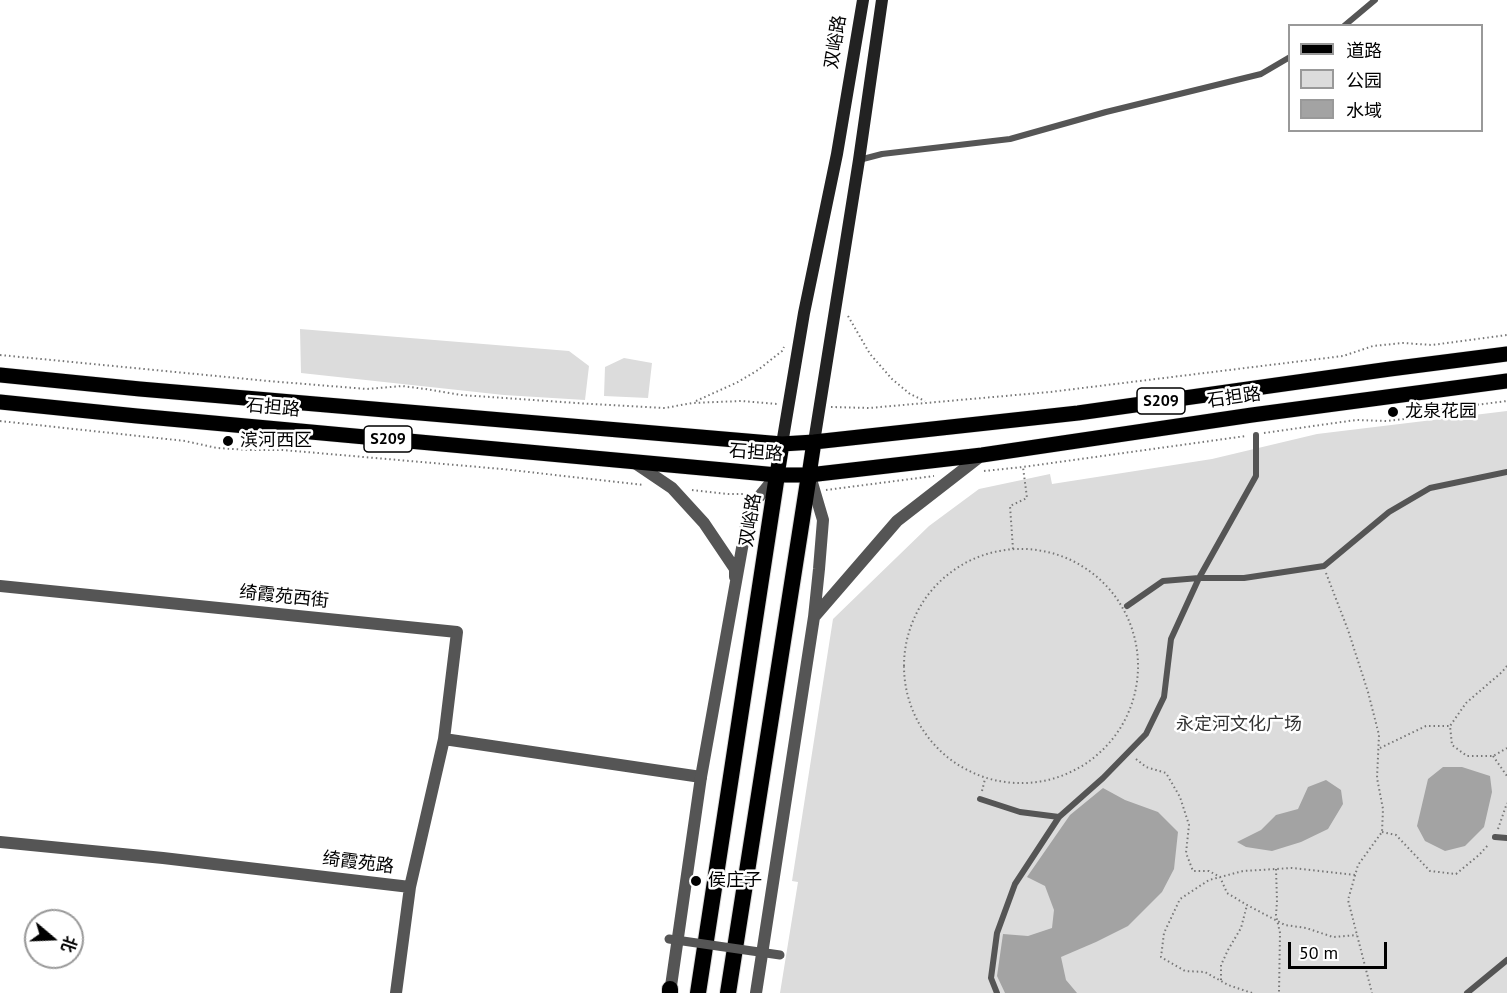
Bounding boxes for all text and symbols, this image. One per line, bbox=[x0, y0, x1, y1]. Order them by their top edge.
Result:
street label: 双峪路 bbox=[821, 14, 851, 70]
legend bbox=[1288, 24, 1483, 132]
text: 道路 bbox=[1346, 39, 1382, 62]
text: 公园 bbox=[1346, 69, 1382, 92]
text: 水域 bbox=[1346, 99, 1382, 122]
street label: 石担路 bbox=[1206, 384, 1262, 412]
road number: S209 bbox=[1137, 388, 1185, 414]
street label: 石担路 bbox=[245, 395, 301, 421]
place label: 龙泉花园 bbox=[1405, 401, 1477, 423]
marker: 龙泉花园 bbox=[1386, 405, 1400, 419]
road number: S209 bbox=[364, 426, 412, 452]
place label: 滨河西区 bbox=[240, 430, 312, 452]
marker: 滨河西区 bbox=[221, 434, 235, 448]
street label: 石担路 bbox=[728, 440, 784, 466]
street label: 双峪路 bbox=[736, 492, 766, 548]
street label: 绮霞苑西街 bbox=[238, 582, 330, 612]
park label: 永定河文化广场 bbox=[1176, 714, 1302, 736]
street label: 绮霞苑路 bbox=[321, 848, 395, 878]
place label: 侯庄子 bbox=[708, 870, 762, 892]
marker: 侯庄子 bbox=[689, 874, 703, 888]
north arrow bbox=[24, 909, 84, 969]
scale bar bbox=[1291, 930, 1390, 968]
text: 北 bbox=[57, 933, 81, 955]
text: 50 m bbox=[1299, 941, 1338, 964]

